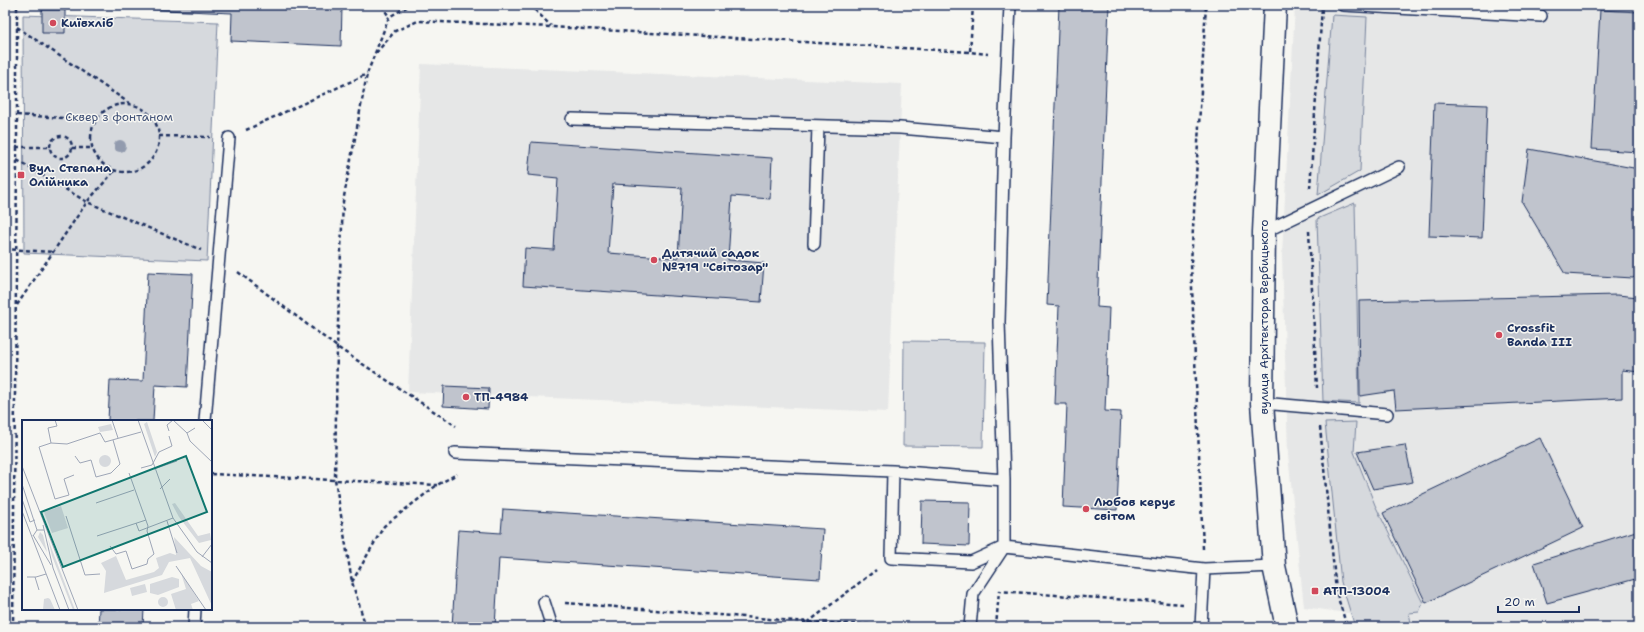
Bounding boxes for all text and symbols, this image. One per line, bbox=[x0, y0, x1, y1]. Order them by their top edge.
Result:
place label: Київхліб bbox=[61, 15, 114, 31]
marker: Київхліб bbox=[48, 18, 58, 28]
park label: Сквер з фонтаном bbox=[65, 109, 173, 125]
place label: Вул. Степана Олійника bbox=[29, 160, 112, 190]
marker: Вул. Степана Олійника bbox=[16, 170, 26, 180]
street label: вулиця Архітектора Вербицького bbox=[1256, 219, 1272, 415]
place label: Дитячий садок №719 "Світозар" bbox=[662, 245, 768, 275]
marker: Дитячий садок №719 "Світозар" bbox=[649, 255, 659, 265]
place label: Crossfit Banda III bbox=[1507, 320, 1572, 350]
marker: Crossfit Banda III bbox=[1494, 330, 1504, 340]
place label: ТП-4984 bbox=[474, 389, 529, 405]
marker: ТП-4984 bbox=[461, 392, 471, 402]
inset map bbox=[22, 420, 212, 610]
place label: Любов керує світом bbox=[1094, 494, 1176, 524]
marker: Любов керує світом bbox=[1081, 504, 1091, 514]
place label: АТП-13004 bbox=[1323, 583, 1391, 599]
marker: АТП-13004 bbox=[1310, 586, 1320, 596]
scale bar bbox=[1498, 588, 1579, 614]
text: 20 m bbox=[1504, 594, 1535, 610]

